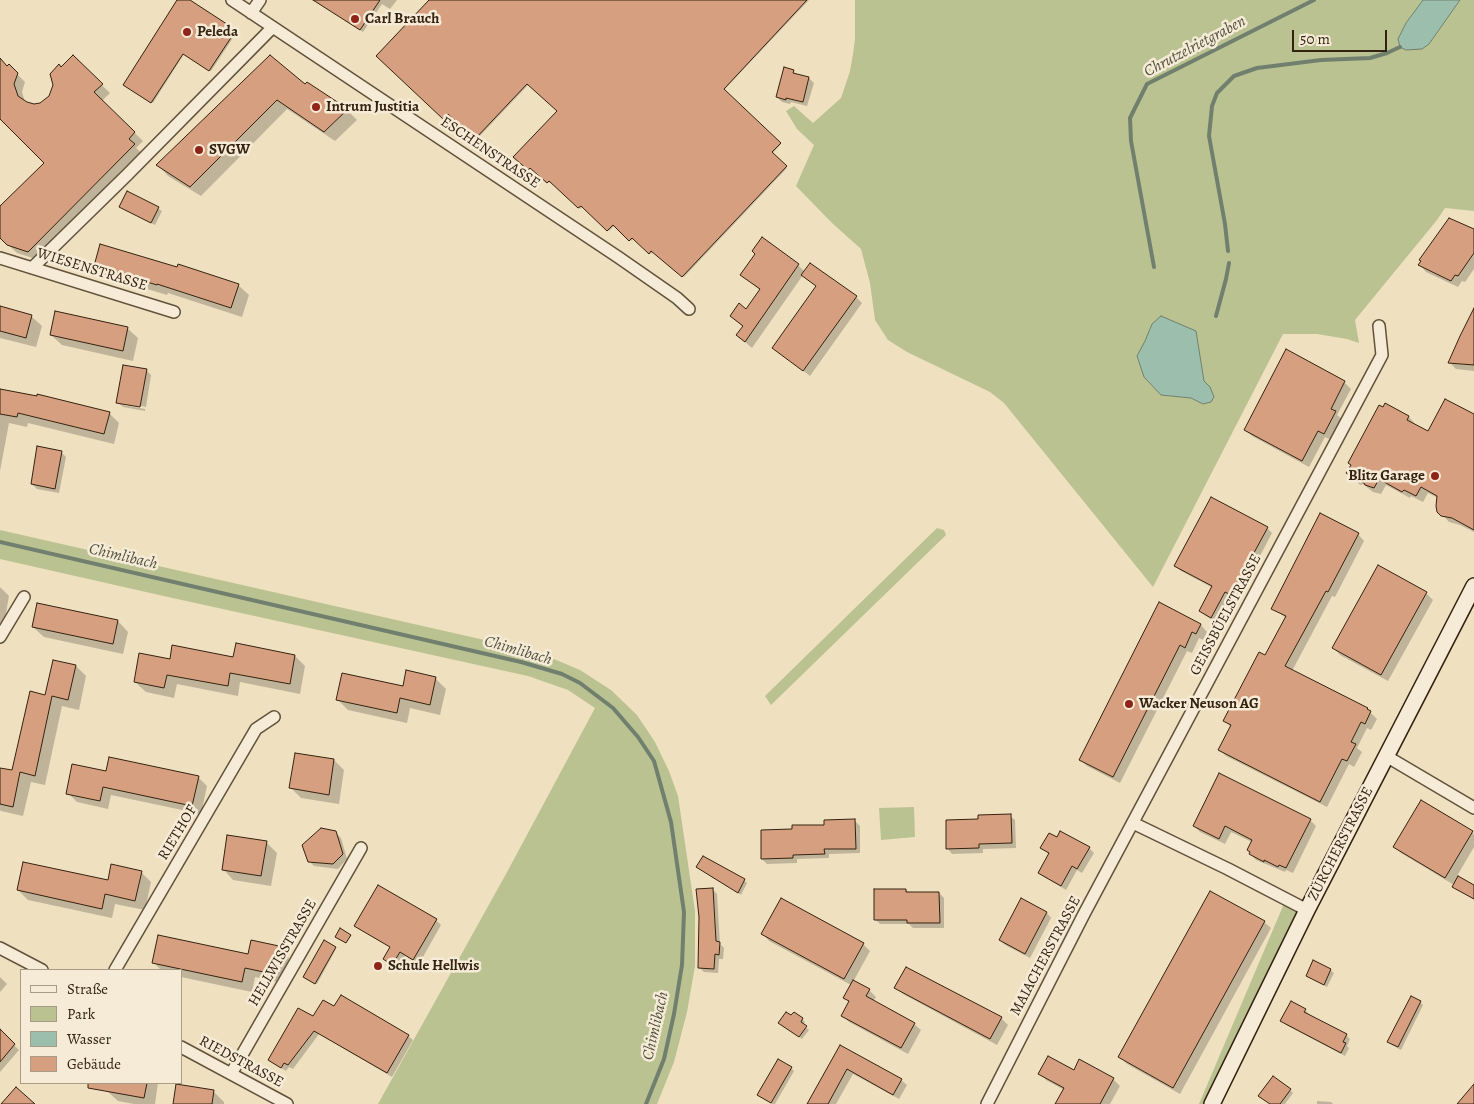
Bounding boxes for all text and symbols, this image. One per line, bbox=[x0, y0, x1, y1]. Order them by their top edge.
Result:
place label: Carl Brauch bbox=[365, 10, 439, 28]
water label: Chrutzelrietgraben bbox=[1141, 12, 1249, 82]
marker: Carl Brauch bbox=[349, 13, 361, 25]
scale bar bbox=[1294, 20, 1389, 52]
place label: Peleda bbox=[197, 23, 238, 41]
marker: Peleda bbox=[181, 26, 193, 38]
text: 50 m bbox=[1300, 29, 1330, 49]
place label: Intrum Justitia bbox=[326, 98, 419, 116]
marker: Intrum Justitia bbox=[310, 101, 322, 113]
street label: ESCHENSTRASSE bbox=[437, 113, 543, 193]
place label: SVGW bbox=[209, 141, 250, 159]
marker: SVGW bbox=[193, 144, 205, 156]
street label: WIESENSTRASSE bbox=[35, 245, 149, 295]
place label: Blitz Garage bbox=[1348, 467, 1425, 485]
marker: Blitz Garage bbox=[1429, 470, 1441, 482]
water label: Chimlibach bbox=[87, 540, 159, 574]
street label: GEISSBÜELSTRASSE bbox=[1186, 551, 1266, 679]
water label: Chimlibach bbox=[482, 632, 554, 670]
place label: Wacker Neuson AG bbox=[1139, 695, 1259, 713]
marker: Wacker Neuson AG bbox=[1123, 698, 1135, 710]
street label: ZÜRCHERSTRASSE bbox=[1305, 784, 1377, 904]
street label: RIETHOF bbox=[155, 802, 201, 864]
street label: MAIACHERSTRASSE bbox=[1007, 893, 1085, 1019]
street label: HELLWISSTRASSE bbox=[245, 896, 321, 1010]
place label: Schule Hellwis bbox=[388, 957, 479, 975]
marker: Schule Hellwis bbox=[372, 960, 384, 972]
legend bbox=[20, 969, 182, 1084]
text: Straße bbox=[67, 979, 108, 999]
water label: Chimlibach bbox=[639, 990, 673, 1062]
text: Park bbox=[67, 1004, 95, 1024]
text: Wasser bbox=[67, 1029, 111, 1049]
street label: RIEDSTRASSE bbox=[196, 1032, 286, 1092]
text: Gebäude bbox=[67, 1054, 121, 1074]

